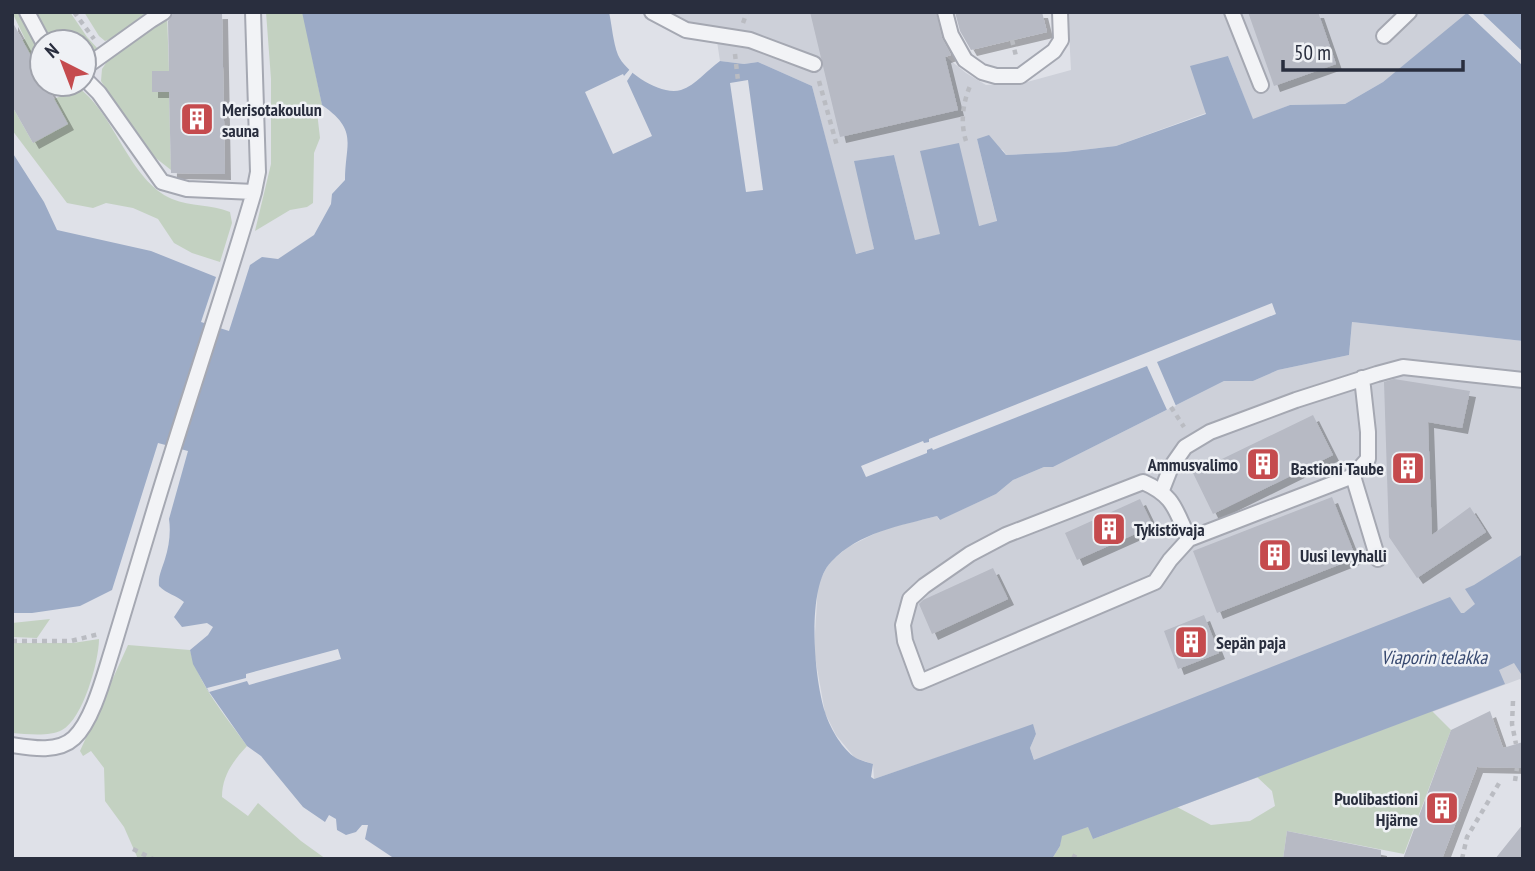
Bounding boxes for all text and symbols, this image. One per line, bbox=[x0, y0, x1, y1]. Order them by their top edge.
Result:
north arrow bbox=[28, 28, 98, 98]
scale bar bbox=[1283, 28, 1463, 72]
text: N bbox=[40, 38, 63, 63]
text: 50 m bbox=[1294, 39, 1331, 66]
place label: Merisotakoulun sauna bbox=[222, 98, 322, 142]
building icon: Merisotakoulun sauna bbox=[178, 100, 216, 138]
building icon: Ammusvalimo bbox=[1244, 445, 1282, 483]
building icon: Bastioni Taube bbox=[1389, 449, 1427, 487]
place label: Ammusvalimo bbox=[1147, 453, 1238, 476]
place label: Bastioni Taube bbox=[1291, 457, 1384, 480]
building icon: Tykistövaja bbox=[1090, 510, 1128, 548]
place label: Tykistövaja bbox=[1134, 518, 1205, 541]
building icon: Uusi levyhalli bbox=[1256, 536, 1294, 574]
place label: Uusi levyhalli bbox=[1300, 544, 1387, 567]
building icon: Sepän paja bbox=[1172, 623, 1210, 661]
place label: Sepän paja bbox=[1216, 631, 1286, 654]
water label: Viaporin telakka bbox=[1381, 645, 1488, 669]
place label: Puolibastioni Hjärne bbox=[1334, 787, 1418, 831]
building icon: Puolibastioni Hjärne bbox=[1423, 789, 1461, 827]

